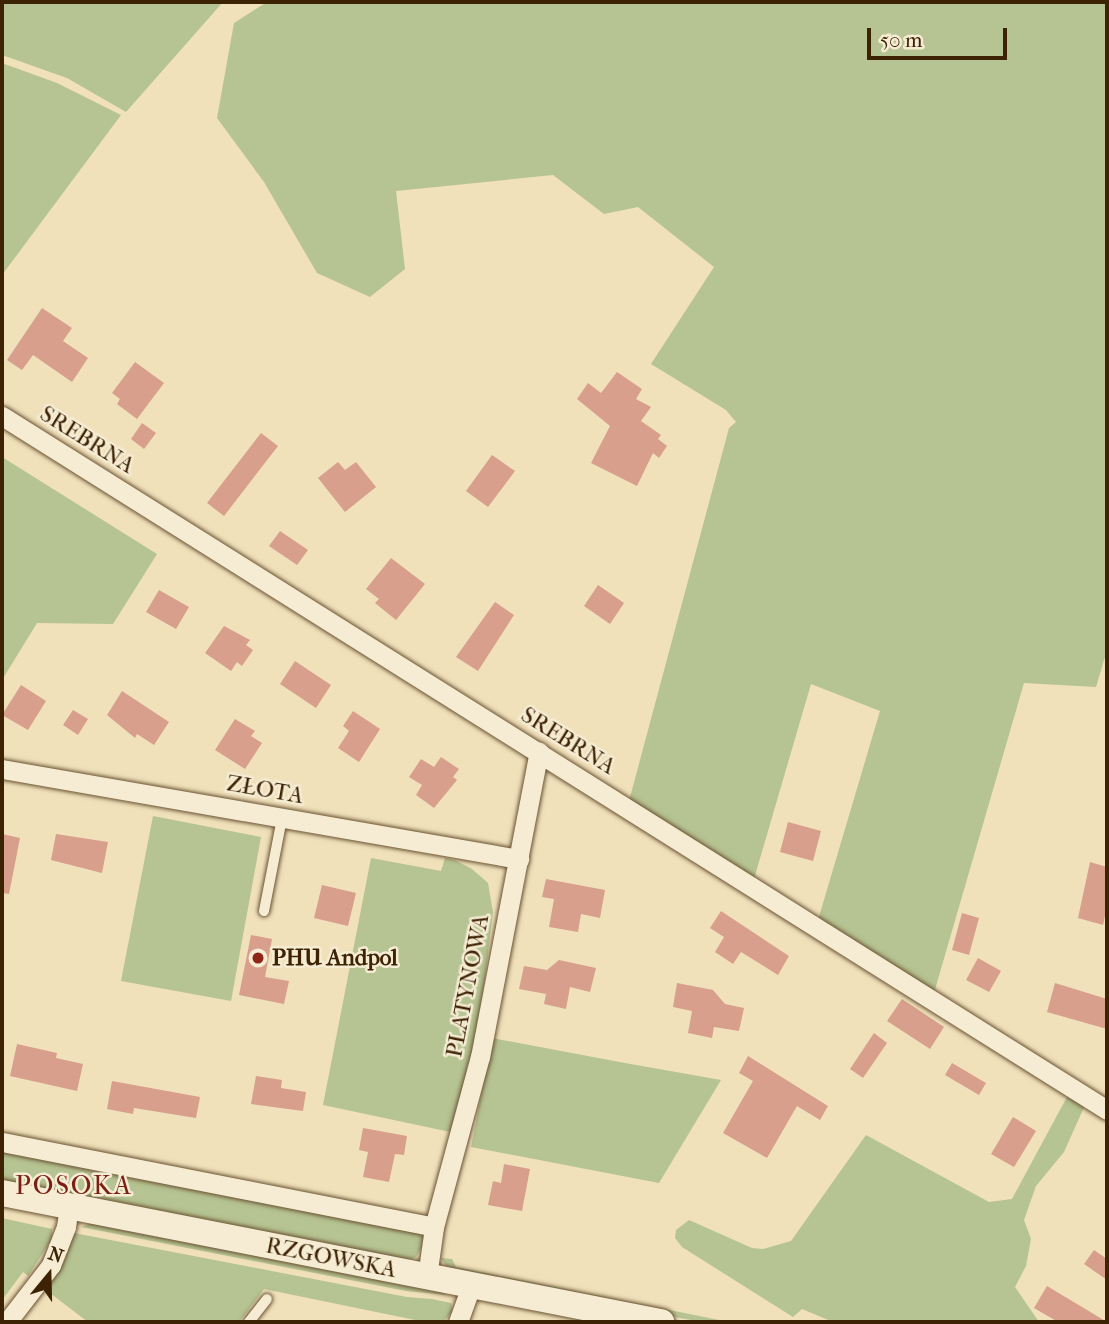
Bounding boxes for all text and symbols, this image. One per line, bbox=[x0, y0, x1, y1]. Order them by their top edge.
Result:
scale bar bbox=[871, 14, 1011, 58]
text: 50 m bbox=[880, 28, 923, 52]
street label: SREBRNA bbox=[35, 400, 139, 480]
street label: SREBRNA bbox=[516, 701, 620, 781]
street label: ZŁOTA bbox=[224, 770, 306, 810]
street label: PLATYNOWA bbox=[441, 912, 495, 1060]
place label: PHU Andpol bbox=[272, 944, 398, 972]
marker: PHU Andpol bbox=[250, 950, 266, 966]
district label: POSOKA bbox=[16, 1170, 132, 1202]
street label: RZGOWSKA bbox=[263, 1232, 399, 1284]
north arrow bbox=[14, 1240, 84, 1310]
text: N bbox=[45, 1242, 66, 1268]

